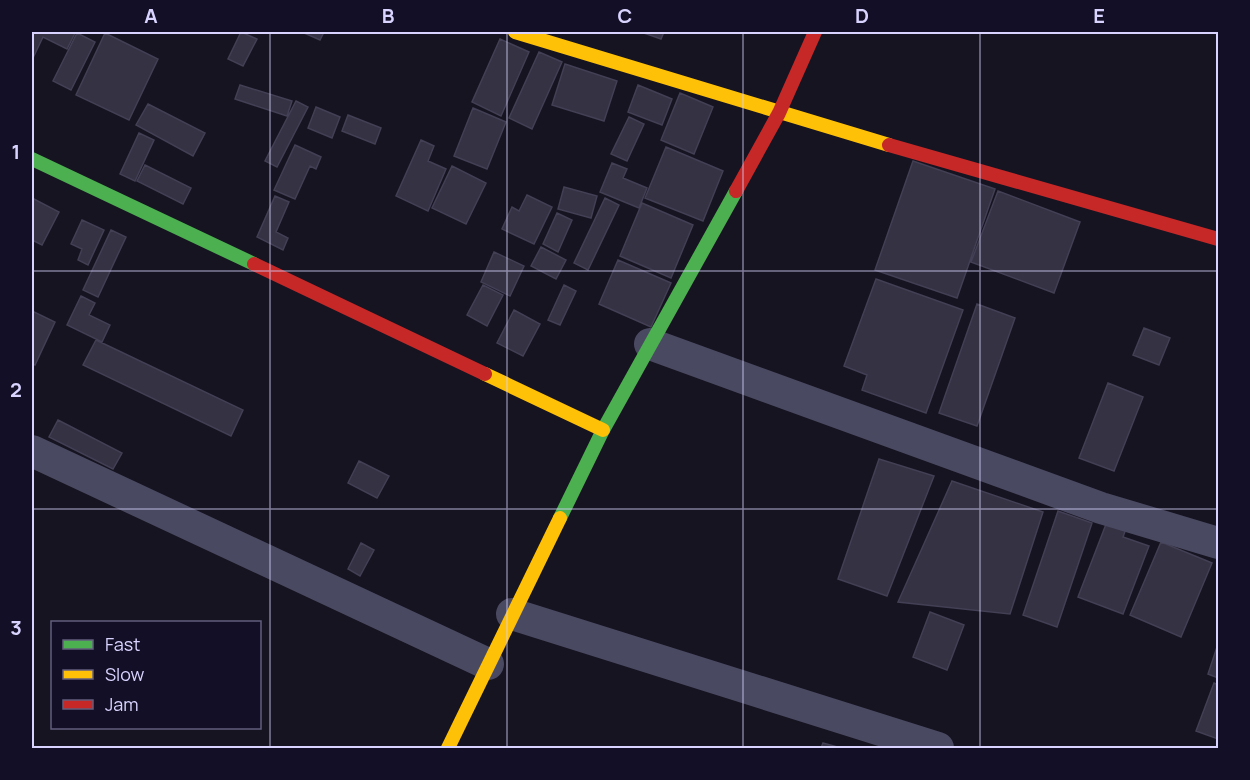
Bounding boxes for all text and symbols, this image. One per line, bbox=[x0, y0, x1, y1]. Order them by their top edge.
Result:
text: A bbox=[144, 2, 158, 29]
text: B bbox=[382, 2, 395, 29]
text: C bbox=[618, 2, 632, 29]
text: D bbox=[855, 2, 869, 29]
text: E bbox=[1093, 2, 1105, 29]
text: 1 bbox=[12, 138, 20, 165]
text: 2 bbox=[10, 376, 22, 403]
text: 3 bbox=[10, 614, 22, 641]
legend bbox=[51, 621, 261, 729]
text: Fast bbox=[105, 632, 140, 656]
text: Slow bbox=[105, 662, 145, 686]
text: Jam bbox=[105, 692, 139, 716]

